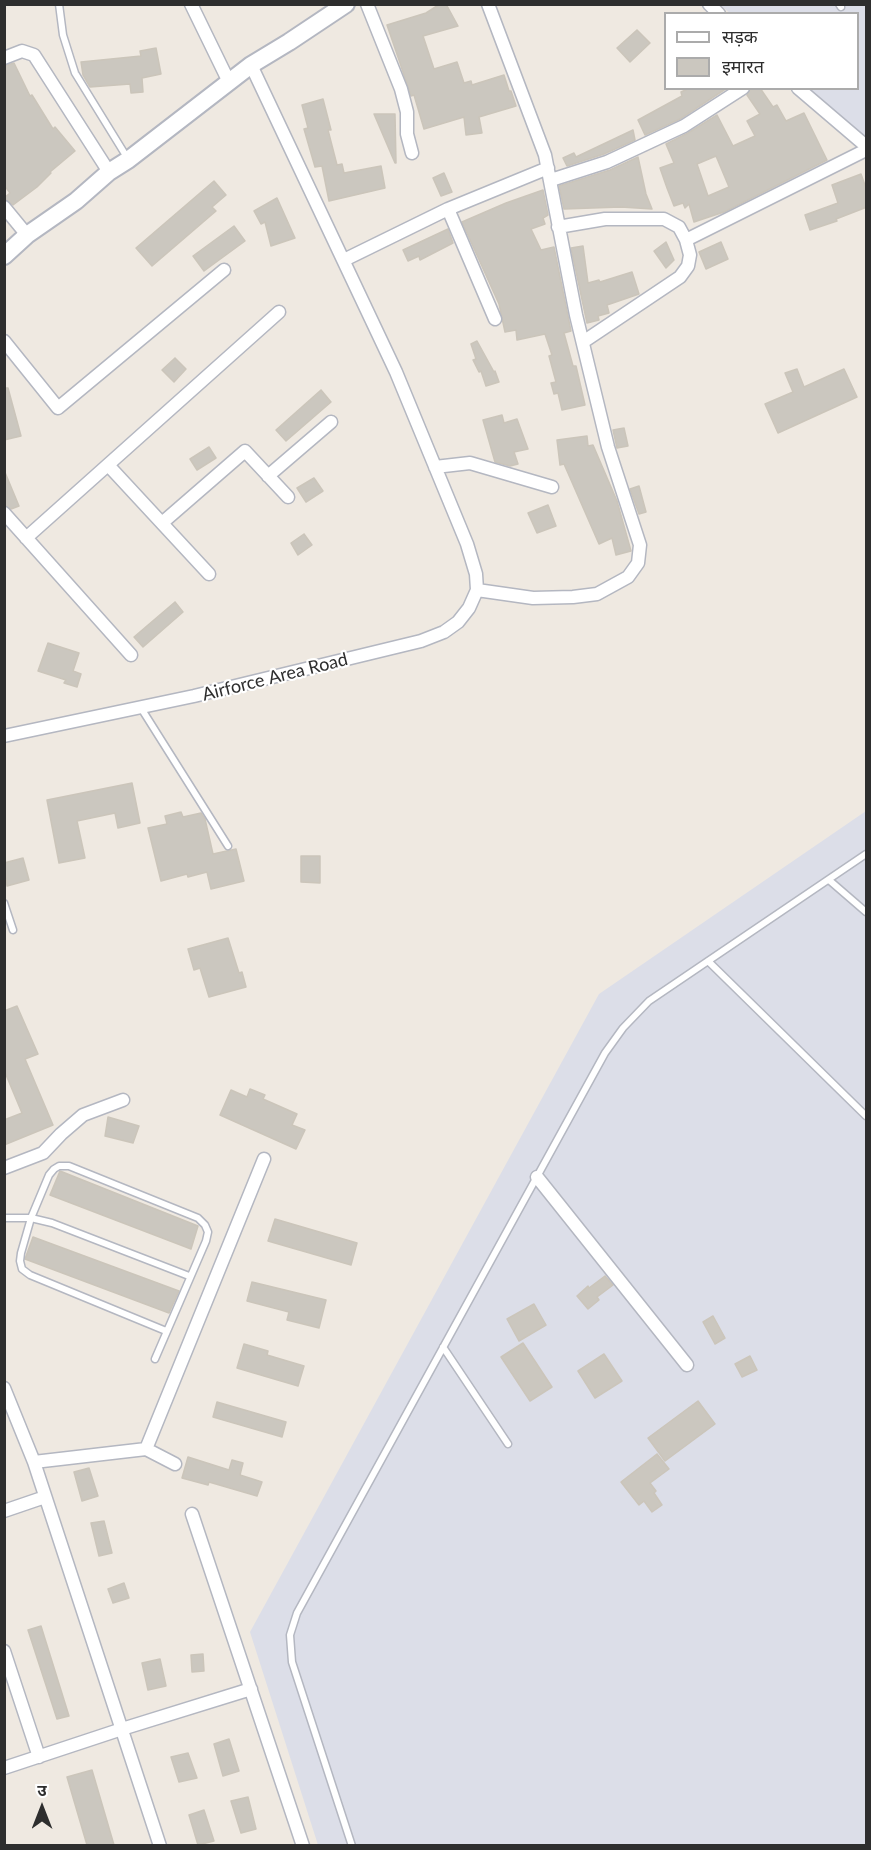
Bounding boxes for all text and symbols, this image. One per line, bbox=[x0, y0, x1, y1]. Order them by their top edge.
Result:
legend bbox=[664, 12, 859, 90]
text: सड़क bbox=[722, 25, 758, 47]
text: इमारत bbox=[722, 55, 764, 77]
street label: Airforce Area Road bbox=[200, 648, 350, 706]
north arrow bbox=[12, 1778, 72, 1838]
text: उ bbox=[37, 1780, 47, 1799]

